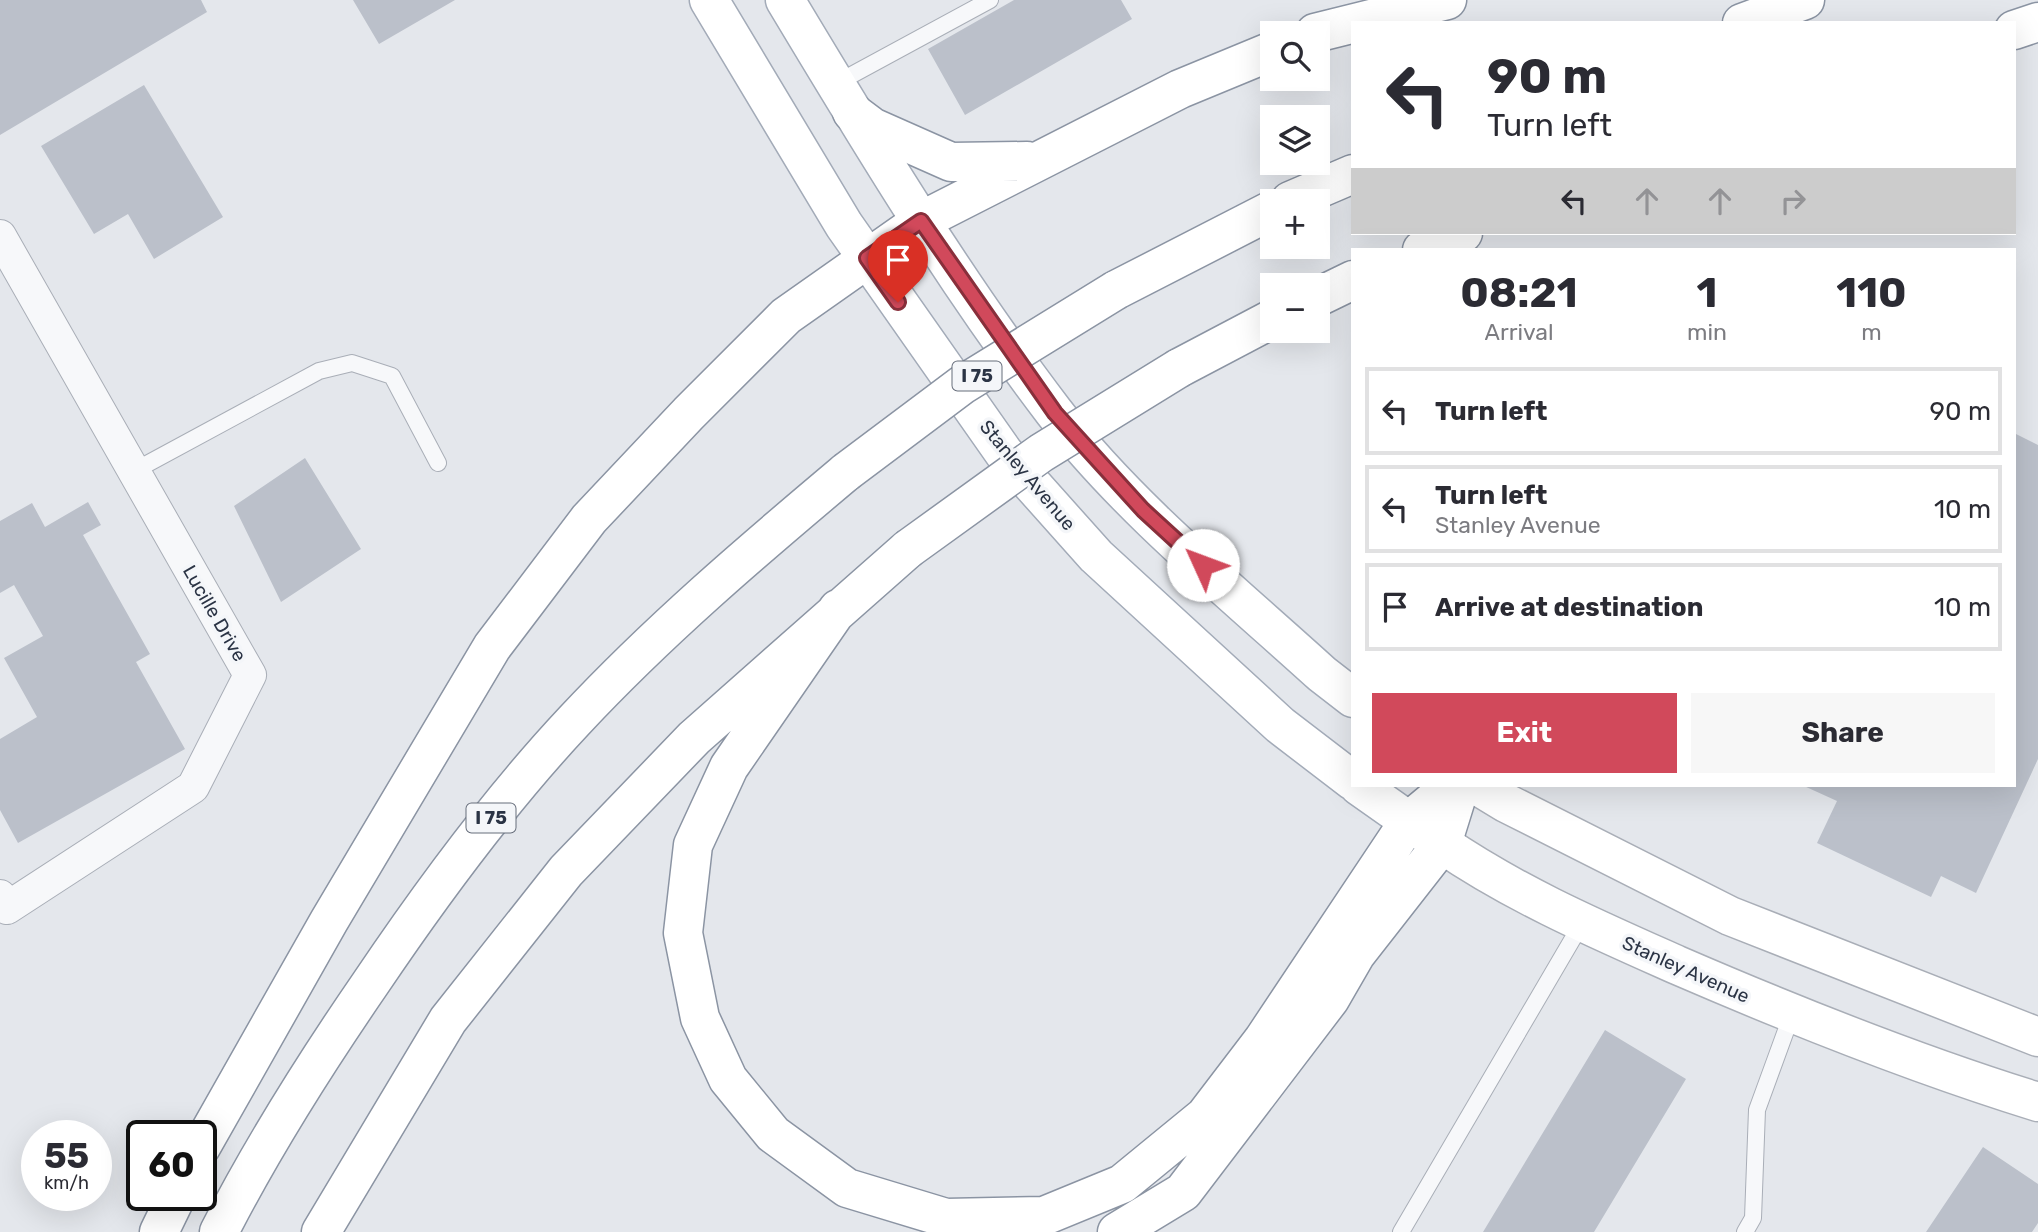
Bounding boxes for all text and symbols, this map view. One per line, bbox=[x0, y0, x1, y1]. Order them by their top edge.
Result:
map controls bbox=[1260, 21, 1330, 343]
button: search bbox=[1260, 21, 1330, 91]
text: 90 m bbox=[1487, 47, 1607, 105]
icon: left bbox=[1372, 49, 1463, 140]
button: layers bbox=[1260, 105, 1330, 175]
text: Turn left bbox=[1487, 106, 1612, 144]
icon: left bbox=[1555, 182, 1593, 220]
icon: ahead bbox=[1628, 182, 1666, 220]
icon: ahead bbox=[1701, 182, 1739, 220]
icon: right bbox=[1774, 182, 1812, 220]
button: + bbox=[1260, 189, 1330, 259]
pin bbox=[868, 230, 928, 302]
icon: arrive bbox=[879, 241, 917, 279]
text: 08:21 bbox=[1460, 268, 1578, 318]
text: 1 bbox=[1697, 268, 1717, 318]
text: 110 bbox=[1836, 268, 1907, 318]
button: − bbox=[1260, 273, 1330, 343]
text: Arrival bbox=[1485, 318, 1554, 346]
text: min bbox=[1687, 318, 1727, 346]
text: m bbox=[1861, 318, 1882, 346]
road number: I 75 bbox=[953, 362, 1002, 390]
icon: left bbox=[1376, 392, 1414, 430]
text: Turn left bbox=[1435, 396, 1547, 427]
text: 90 m bbox=[1930, 396, 1991, 427]
street label: Stanley Avenue bbox=[975, 416, 1080, 535]
text: Turn left bbox=[1435, 480, 1547, 511]
icon: left bbox=[1376, 490, 1414, 528]
text: 10 m bbox=[1934, 494, 1991, 525]
text: Stanley Avenue bbox=[1435, 511, 1601, 539]
position arrow bbox=[1166, 528, 1240, 602]
street label: Lucille Drive bbox=[178, 561, 251, 665]
icon: arrive bbox=[1376, 588, 1414, 626]
text: Arrive at destination bbox=[1435, 592, 1703, 623]
text: 10 m bbox=[1934, 592, 1991, 623]
button: Exit bbox=[1372, 693, 1677, 773]
button: Share bbox=[1691, 693, 1995, 773]
road number: I 75 bbox=[466, 804, 516, 832]
street label: Stanley Avenue bbox=[1619, 931, 1753, 1008]
speed limit sign: 60 bbox=[126, 1120, 217, 1211]
text: 55 bbox=[44, 1135, 89, 1177]
text: km/h bbox=[44, 1172, 89, 1194]

